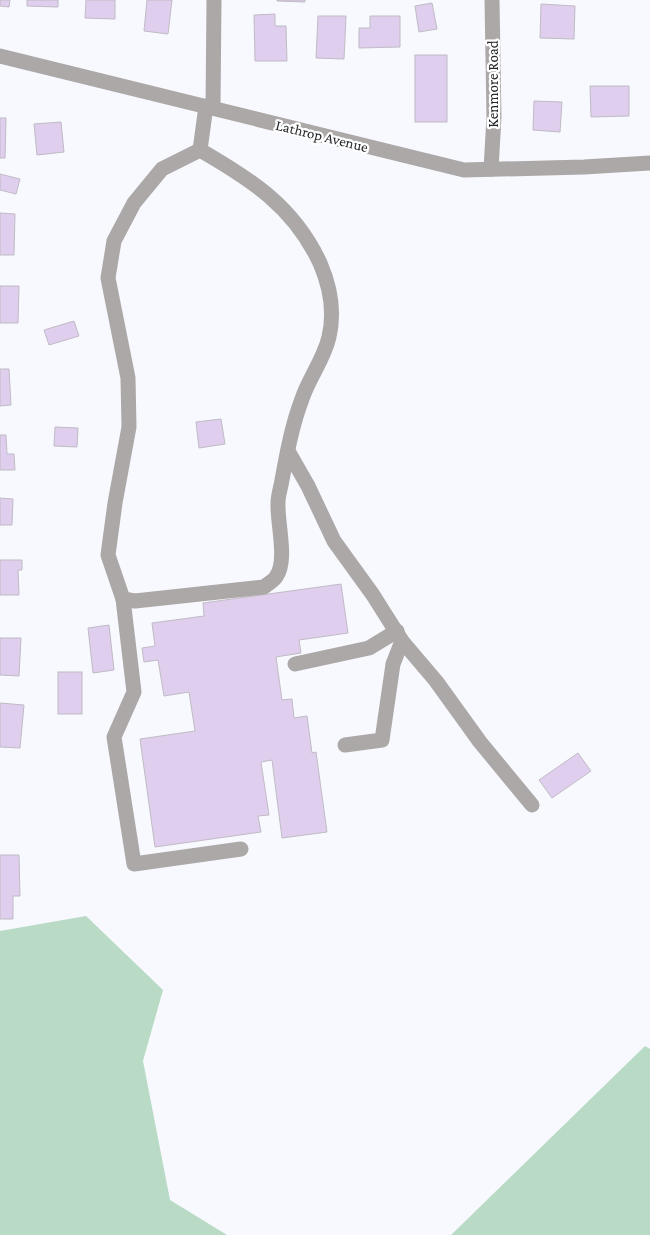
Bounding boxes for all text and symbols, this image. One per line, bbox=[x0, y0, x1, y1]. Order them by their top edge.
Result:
street label: Kenmore Road bbox=[485, 40, 501, 128]
street label: Lathrop Avenue bbox=[274, 117, 370, 156]

